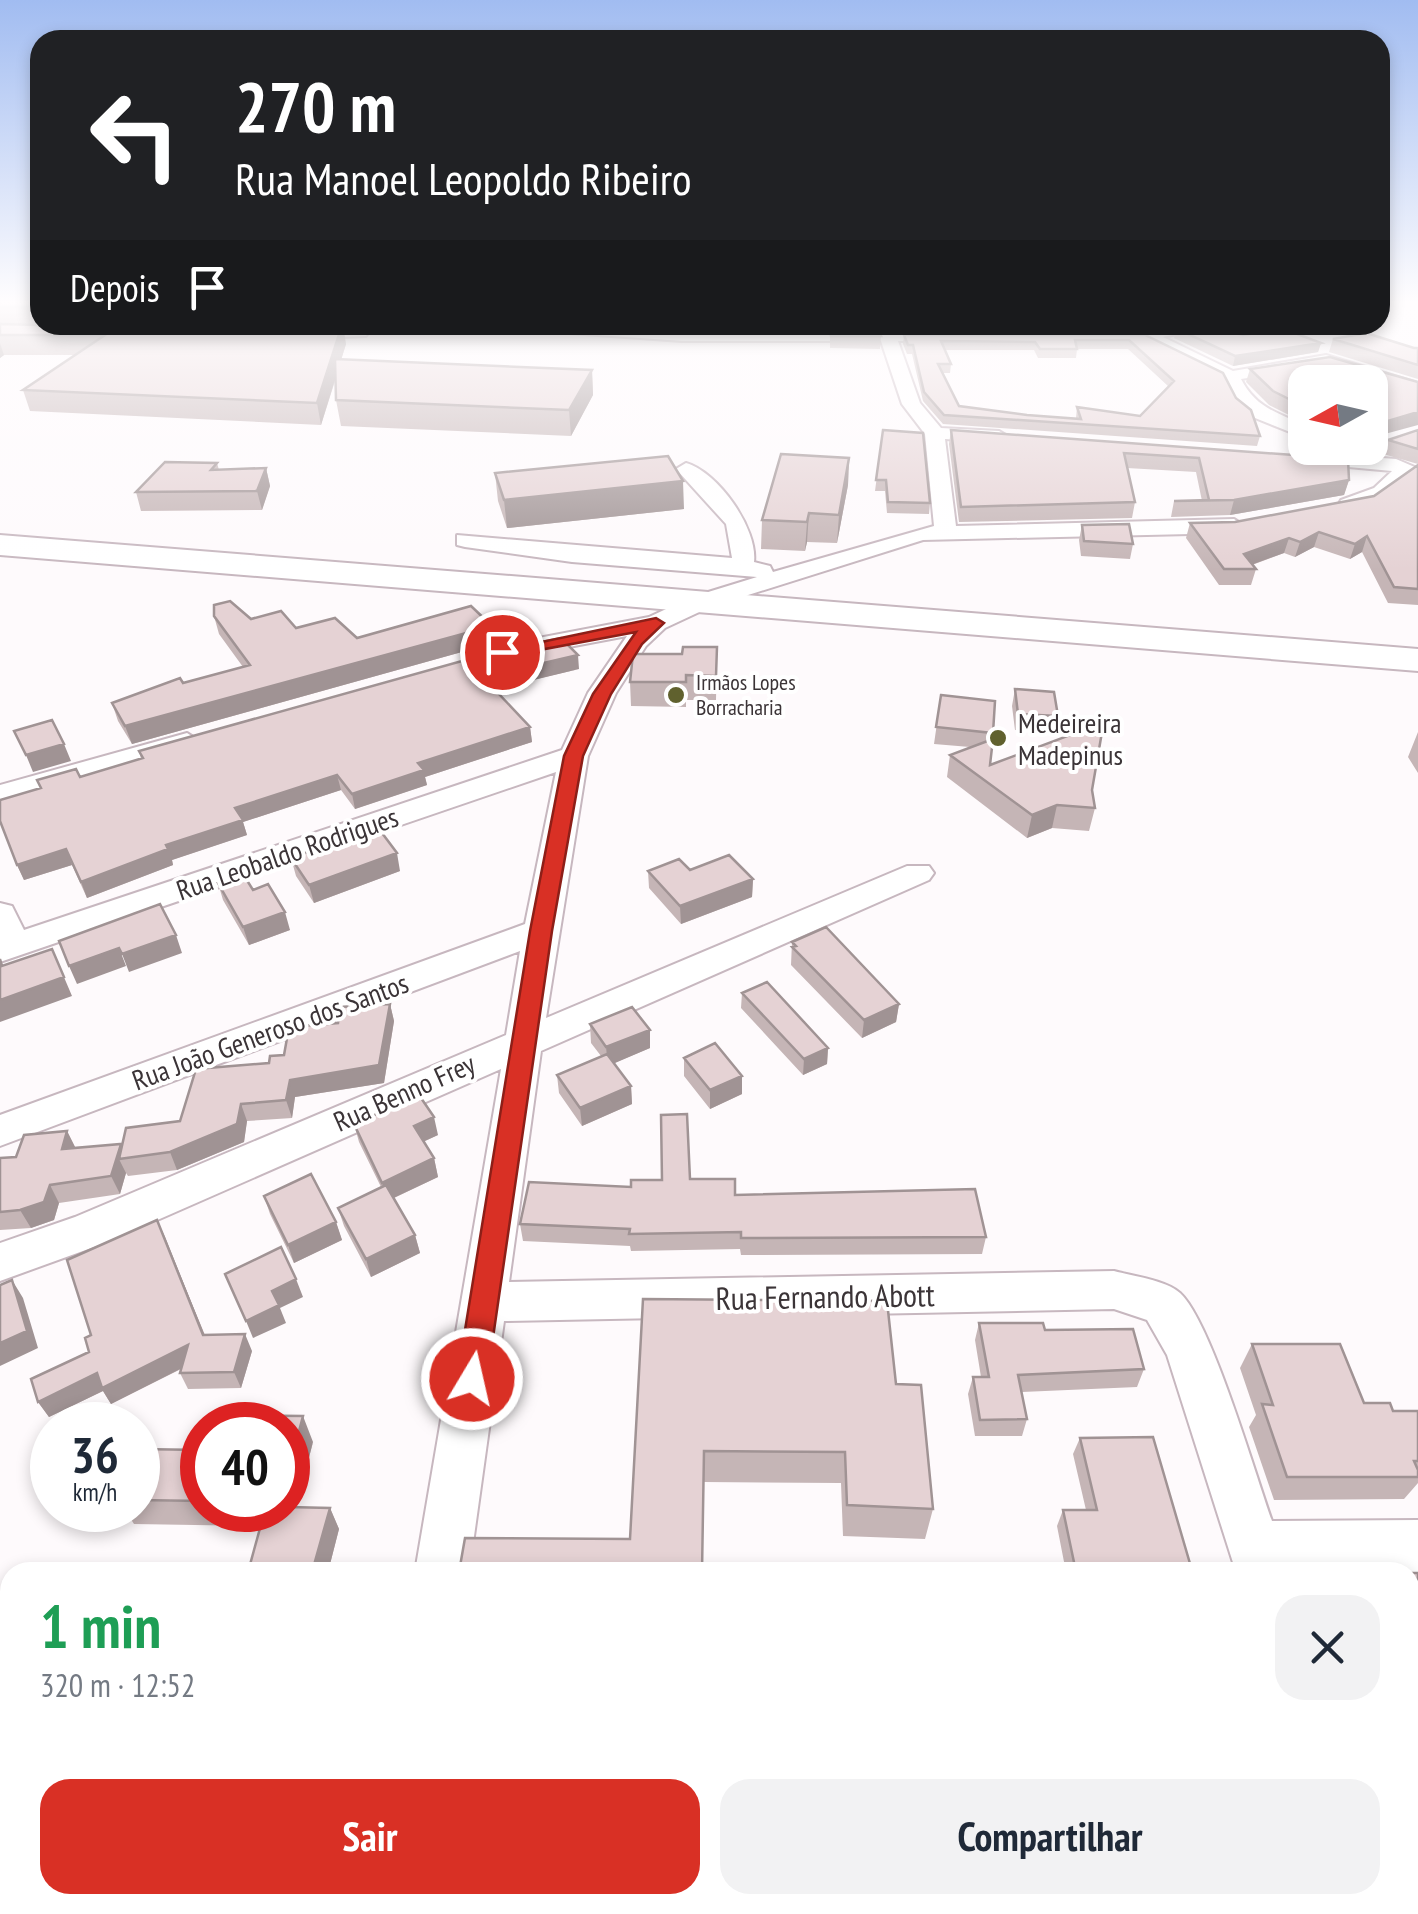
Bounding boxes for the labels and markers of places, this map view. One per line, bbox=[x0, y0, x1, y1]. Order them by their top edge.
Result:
pin bbox=[460, 610, 545, 695]
place label: Irmãos Lopes Borracharia bbox=[696, 668, 796, 721]
marker: Irmãos Lopes Borracharia bbox=[665, 684, 687, 706]
place label: Medeireira Madepinus bbox=[1018, 704, 1123, 773]
marker: Medeireira Madepinus bbox=[987, 727, 1009, 749]

